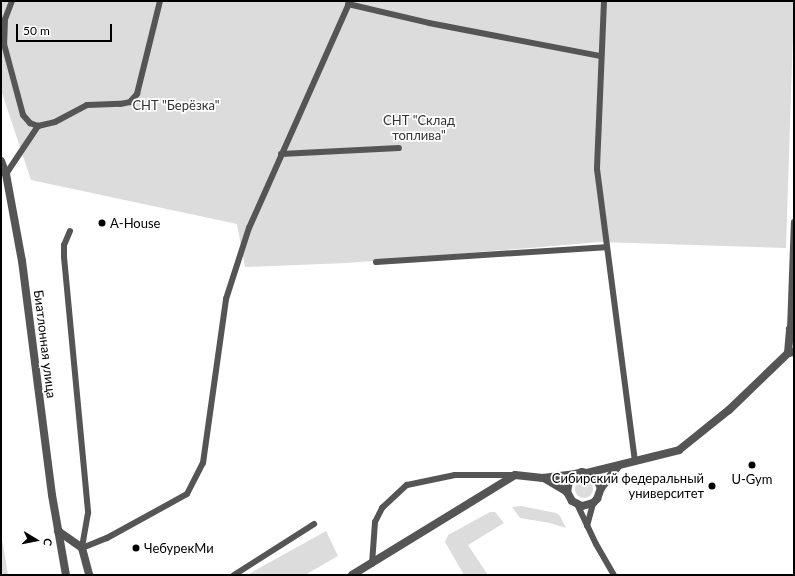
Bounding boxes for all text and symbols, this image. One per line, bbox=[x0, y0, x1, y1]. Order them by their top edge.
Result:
scale bar bbox=[18, 16, 114, 42]
text: 50 m bbox=[23, 23, 50, 38]
park label: СНТ "Берёзка" bbox=[132, 97, 220, 113]
park label: СНТ "Склад топлива" bbox=[383, 113, 455, 144]
place label: A-House bbox=[110, 215, 160, 231]
marker: A-House bbox=[97, 218, 107, 228]
street label: Биатлонная улица bbox=[31, 289, 59, 399]
marker: U-Gym bbox=[747, 460, 757, 470]
place label: Сибирский федеральный университет bbox=[552, 471, 704, 502]
place label: U-Gym bbox=[731, 471, 773, 487]
marker: Сибирский федеральный университет bbox=[707, 481, 717, 491]
north arrow bbox=[16, 520, 56, 560]
text: С bbox=[41, 537, 55, 547]
place label: ЧебурекМи bbox=[144, 540, 214, 556]
marker: ЧебурекМи bbox=[131, 543, 141, 553]

